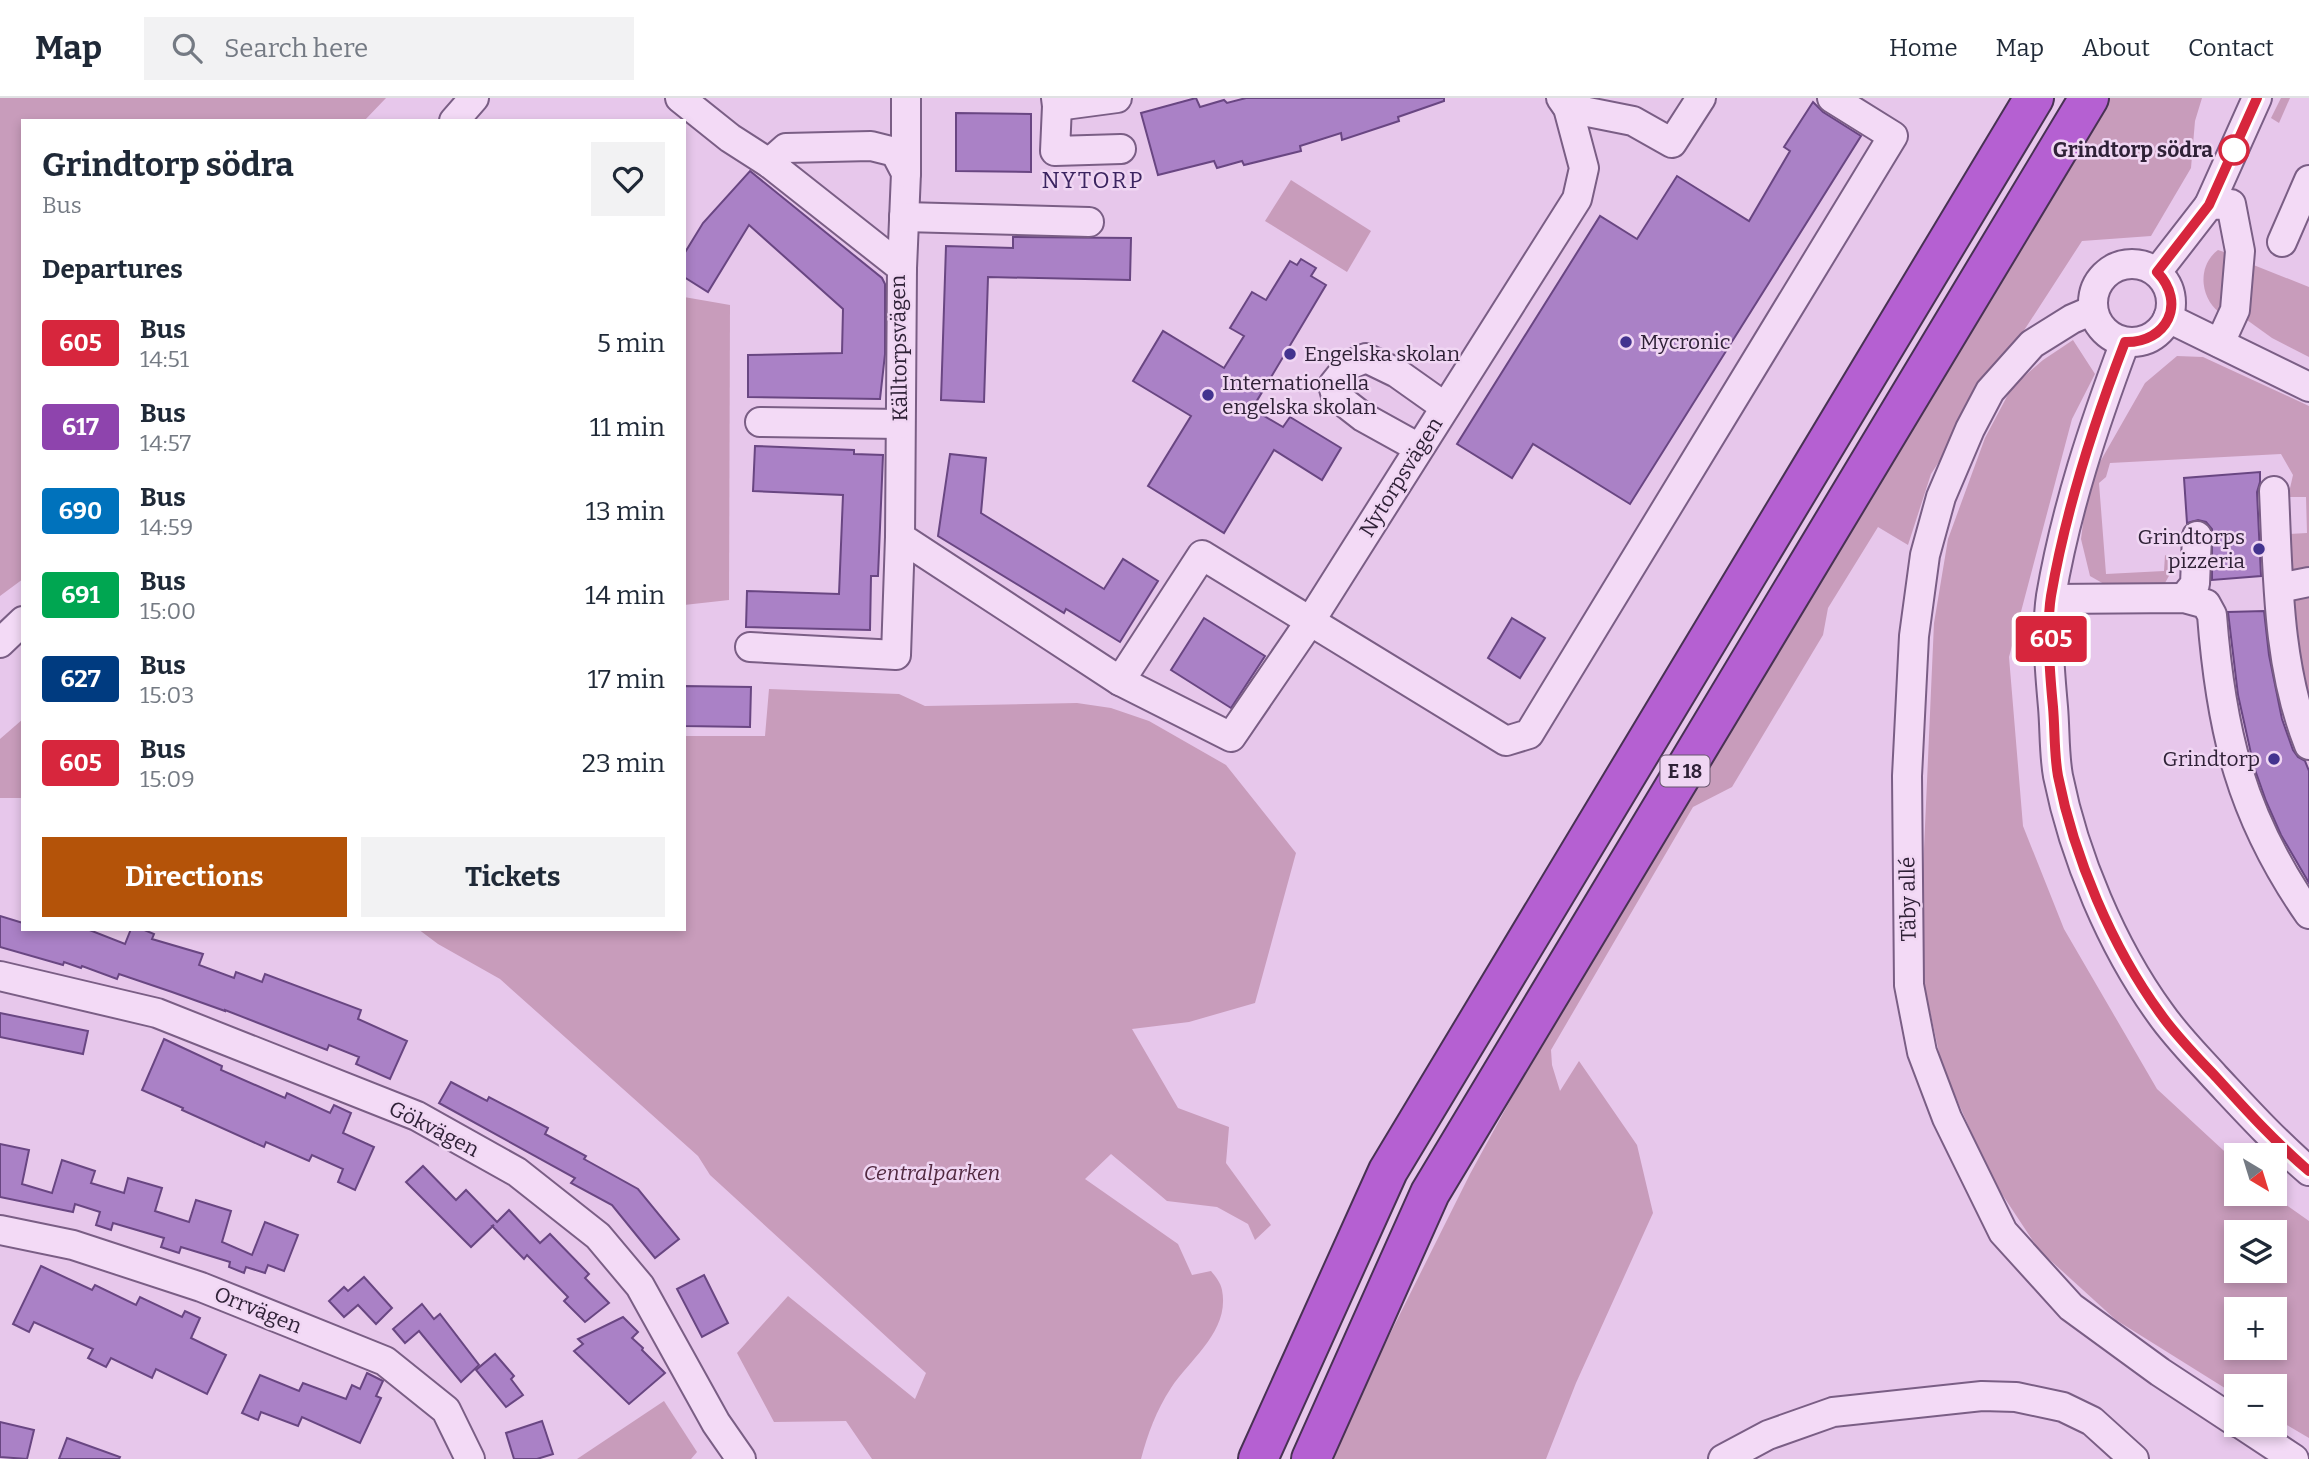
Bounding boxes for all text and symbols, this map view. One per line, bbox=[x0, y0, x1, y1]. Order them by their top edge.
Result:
search box bbox=[144, 17, 634, 80]
text: Map bbox=[35, 28, 102, 68]
icon: search bbox=[168, 29, 206, 67]
text: Search here bbox=[224, 33, 368, 64]
text: Home bbox=[1889, 34, 1958, 62]
text: Map bbox=[1996, 34, 2044, 62]
text: About bbox=[2082, 34, 2150, 62]
text: Contact bbox=[2188, 34, 2274, 62]
marker: Grindtorp södra bbox=[2219, 135, 2249, 165]
place label: Grindtorp södra bbox=[2053, 137, 2213, 163]
button: heart bbox=[591, 142, 665, 216]
text: Grindtorp södra bbox=[42, 145, 294, 185]
district label: NYTORP bbox=[1042, 166, 1144, 194]
text: Bus bbox=[42, 191, 82, 219]
text: Departures bbox=[42, 254, 183, 285]
street label: Källtorpsvägen bbox=[885, 274, 913, 422]
text: Bus bbox=[140, 314, 186, 345]
text: 5 min bbox=[597, 328, 665, 359]
text: 605 bbox=[59, 329, 102, 357]
place label: Mycronic bbox=[1640, 329, 1731, 355]
marker: Mycronic bbox=[1618, 334, 1634, 350]
place label: Engelska skolan bbox=[1304, 341, 1460, 367]
text: 14:51 bbox=[140, 345, 189, 373]
marker: Engelska skolan bbox=[1282, 346, 1298, 362]
place label: Internationella engelska skolan bbox=[1222, 370, 1377, 420]
marker: Internationella engelska skolan bbox=[1200, 387, 1216, 403]
text: Bus bbox=[140, 398, 186, 429]
text: 11 min bbox=[590, 412, 665, 443]
street label: Nytorpsvägen bbox=[1354, 412, 1448, 542]
text: 617 bbox=[62, 413, 99, 441]
text: 14:57 bbox=[140, 429, 191, 457]
text: Bus bbox=[140, 482, 186, 513]
text: 13 min bbox=[585, 496, 665, 527]
text: 690 bbox=[59, 497, 102, 525]
text: 14:59 bbox=[140, 513, 193, 541]
place label: Grindtorps pizzeria bbox=[2138, 524, 2246, 574]
marker: Grindtorps pizzeria bbox=[2251, 541, 2267, 557]
text: Bus bbox=[140, 566, 186, 597]
text: 14 min bbox=[585, 580, 665, 611]
text: 691 bbox=[61, 581, 100, 609]
text: 15:00 bbox=[140, 597, 196, 625]
line badge: 605 bbox=[2011, 616, 2091, 662]
text: 605 bbox=[2030, 625, 2072, 653]
text: Bus bbox=[140, 650, 186, 681]
text: 17 min bbox=[587, 664, 665, 695]
text: 627 bbox=[60, 665, 101, 693]
text: 15:03 bbox=[140, 681, 194, 709]
text: Bus bbox=[140, 734, 186, 765]
place label: Grindtorp bbox=[2163, 746, 2260, 772]
text: 23 min bbox=[582, 748, 665, 779]
text: 605 bbox=[59, 749, 102, 777]
marker: Grindtorp bbox=[2266, 751, 2282, 767]
road number: E 18 bbox=[1660, 756, 1710, 786]
text: 15:09 bbox=[140, 765, 195, 793]
button: Directions bbox=[42, 837, 347, 917]
button: Tickets bbox=[361, 837, 665, 917]
street label: Täby allé bbox=[1894, 856, 1922, 942]
street label: Gökvägen bbox=[385, 1095, 483, 1163]
north arrow bbox=[2224, 1143, 2287, 1206]
map controls bbox=[2224, 1143, 2287, 1437]
park label: Centralparken bbox=[864, 1160, 1000, 1186]
button: layers bbox=[2224, 1220, 2287, 1283]
street label: Orrvägen bbox=[210, 1281, 306, 1339]
button: + bbox=[2224, 1297, 2287, 1360]
button: − bbox=[2224, 1374, 2287, 1437]

